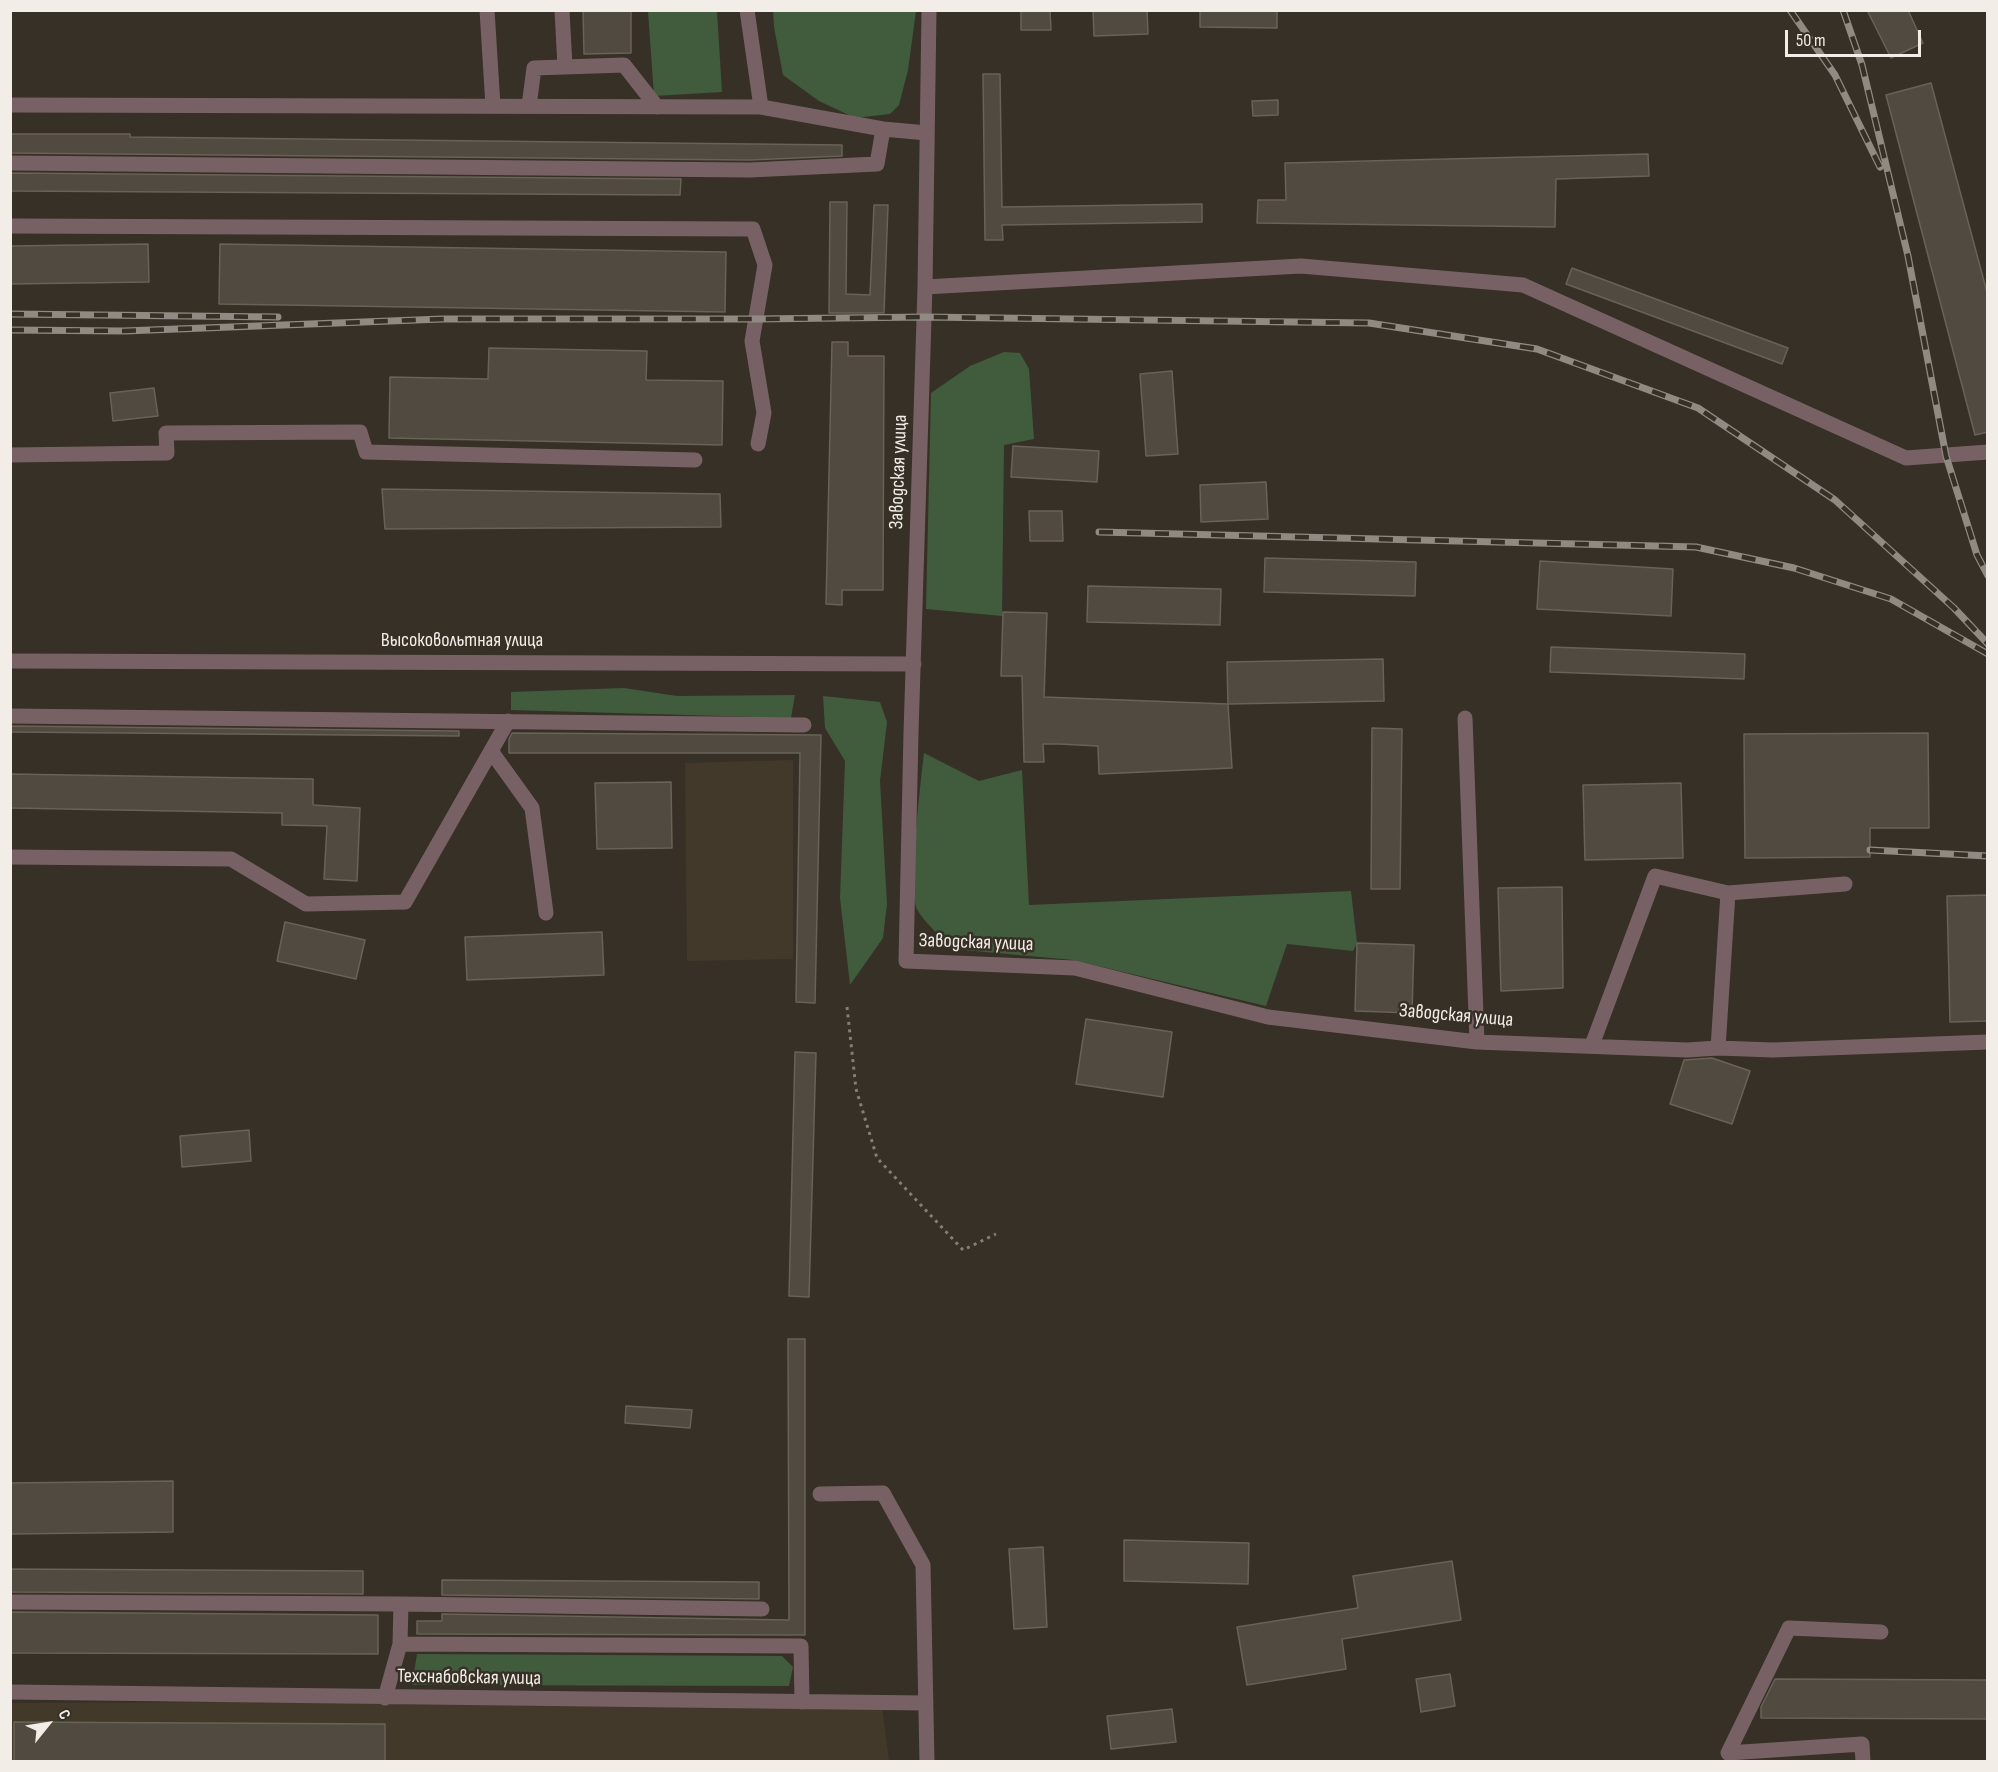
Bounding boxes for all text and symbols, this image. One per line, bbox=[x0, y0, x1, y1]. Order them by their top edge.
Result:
scale bar bbox=[1788, 18, 1924, 56]
text: 50 m bbox=[1796, 30, 1826, 51]
street label: Заводская улица bbox=[885, 414, 913, 530]
street label: Высоковольтная улица bbox=[381, 629, 543, 653]
street label: Заводская улица bbox=[918, 929, 1034, 957]
street label: Заводская улица bbox=[1398, 999, 1514, 1033]
street label: Техснабовская улица bbox=[397, 1665, 541, 1691]
north arrow bbox=[18, 1694, 78, 1754]
text: С bbox=[54, 1706, 74, 1723]

